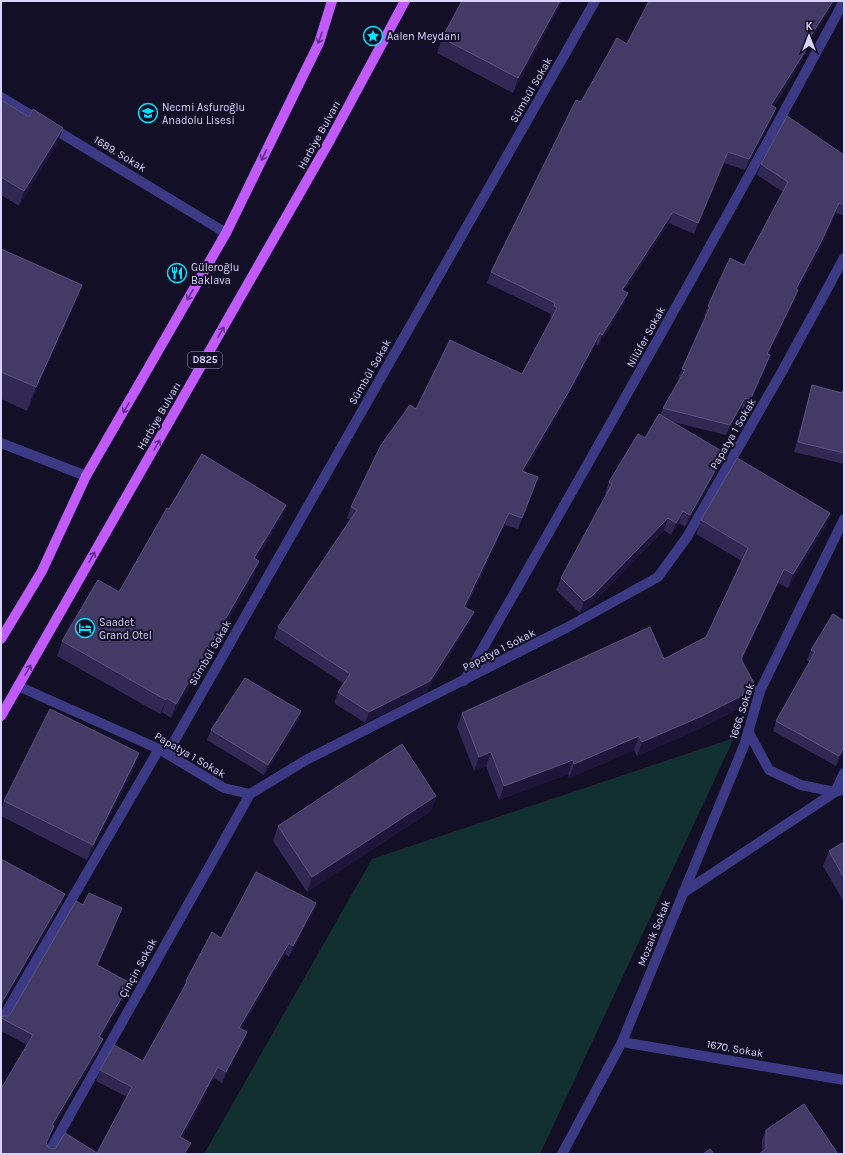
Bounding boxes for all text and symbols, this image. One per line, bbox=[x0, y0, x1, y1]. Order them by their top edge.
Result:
north arrow bbox=[789, 16, 829, 56]
text: K bbox=[805, 20, 813, 33]
place icon: Aalen Meydanı bbox=[362, 25, 384, 47]
place label: Aalen Meydanı bbox=[387, 30, 460, 43]
one-way arrow bbox=[316, 32, 324, 44]
street label: Sümbül Sokak bbox=[507, 55, 555, 125]
street label: Harbiye Bulvarı bbox=[295, 99, 343, 171]
place label: Necmi Asfuroğlu Anadolu Lisesi bbox=[162, 101, 245, 127]
school or university icon: Necmi Asfuroğlu Anadolu Lisesi bbox=[137, 102, 159, 124]
street label: 1689. Sokak bbox=[91, 133, 149, 175]
one-way arrow bbox=[260, 149, 267, 161]
place label: Güleroğlu Baklava bbox=[191, 261, 239, 287]
restaurant icon: Güleroğlu Baklava bbox=[166, 262, 188, 284]
one-way arrow bbox=[186, 289, 194, 301]
street label: Nilüfer Sokak bbox=[624, 304, 668, 370]
one-way arrow bbox=[218, 326, 226, 338]
street label: Sümbül Sokak bbox=[346, 337, 394, 407]
road number: D825 bbox=[188, 352, 222, 368]
street label: Harbiye Bulvarı bbox=[134, 380, 184, 452]
street label: Papatya 1 Sokak bbox=[707, 396, 759, 472]
one-way arrow bbox=[121, 402, 129, 414]
one-way arrow bbox=[153, 439, 161, 451]
one-way arrow bbox=[89, 551, 97, 563]
place label: Saadet Grand Otel bbox=[99, 616, 152, 642]
hotel icon: Saadet Grand Otel bbox=[74, 617, 96, 639]
street label: Sümbül Sokak bbox=[186, 618, 234, 688]
street label: Papatya 1 Sokak bbox=[460, 626, 538, 674]
one-way arrow bbox=[24, 664, 32, 676]
street label: 1666. Sokak bbox=[727, 681, 757, 741]
street label: Papatya 1 Sokak bbox=[152, 729, 228, 781]
street label: Mozaik Sokak bbox=[635, 898, 673, 968]
street label: Çinçin Sokak bbox=[116, 936, 160, 1000]
street label: 1670. Sokak bbox=[706, 1038, 764, 1060]

